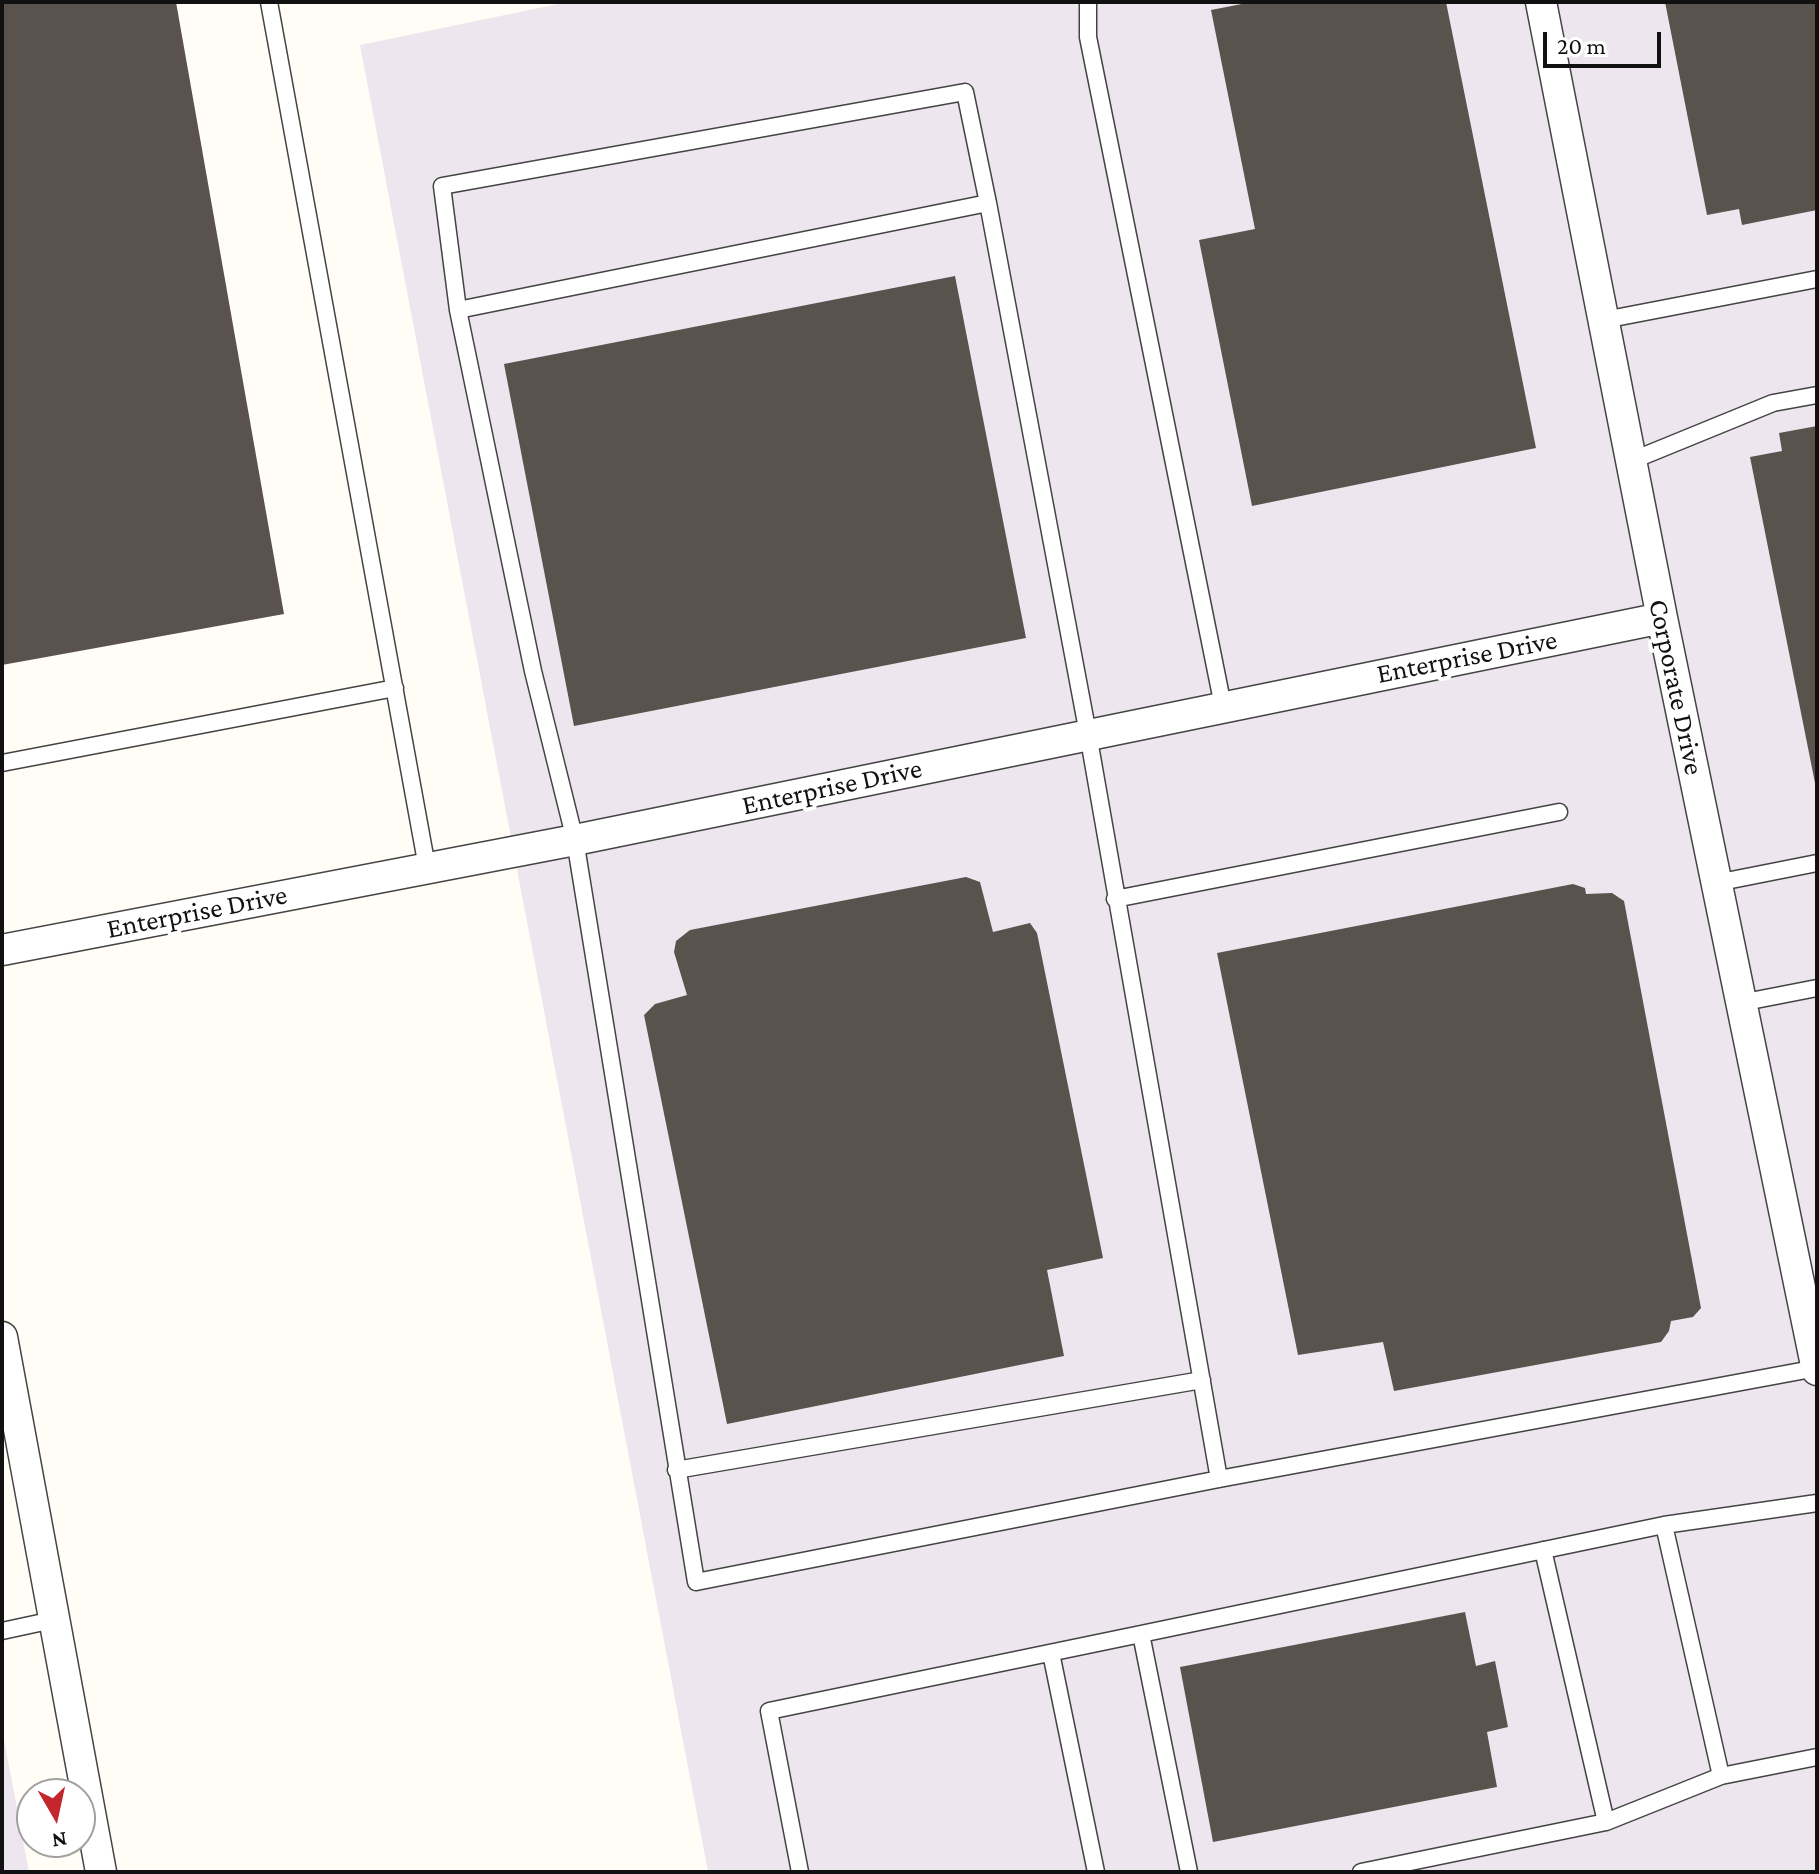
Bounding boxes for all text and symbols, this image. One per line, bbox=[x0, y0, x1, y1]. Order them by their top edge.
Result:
scale bar bbox=[1547, 16, 1665, 66]
text: 20 m bbox=[1557, 32, 1606, 59]
street label: Corporate Drive bbox=[1641, 596, 1711, 778]
street label: Enterprise Drive bbox=[1374, 623, 1560, 691]
street label: Enterprise Drive bbox=[739, 752, 925, 822]
street label: Enterprise Drive bbox=[104, 878, 290, 946]
north arrow bbox=[16, 1778, 96, 1858]
text: N bbox=[50, 1827, 69, 1854]

